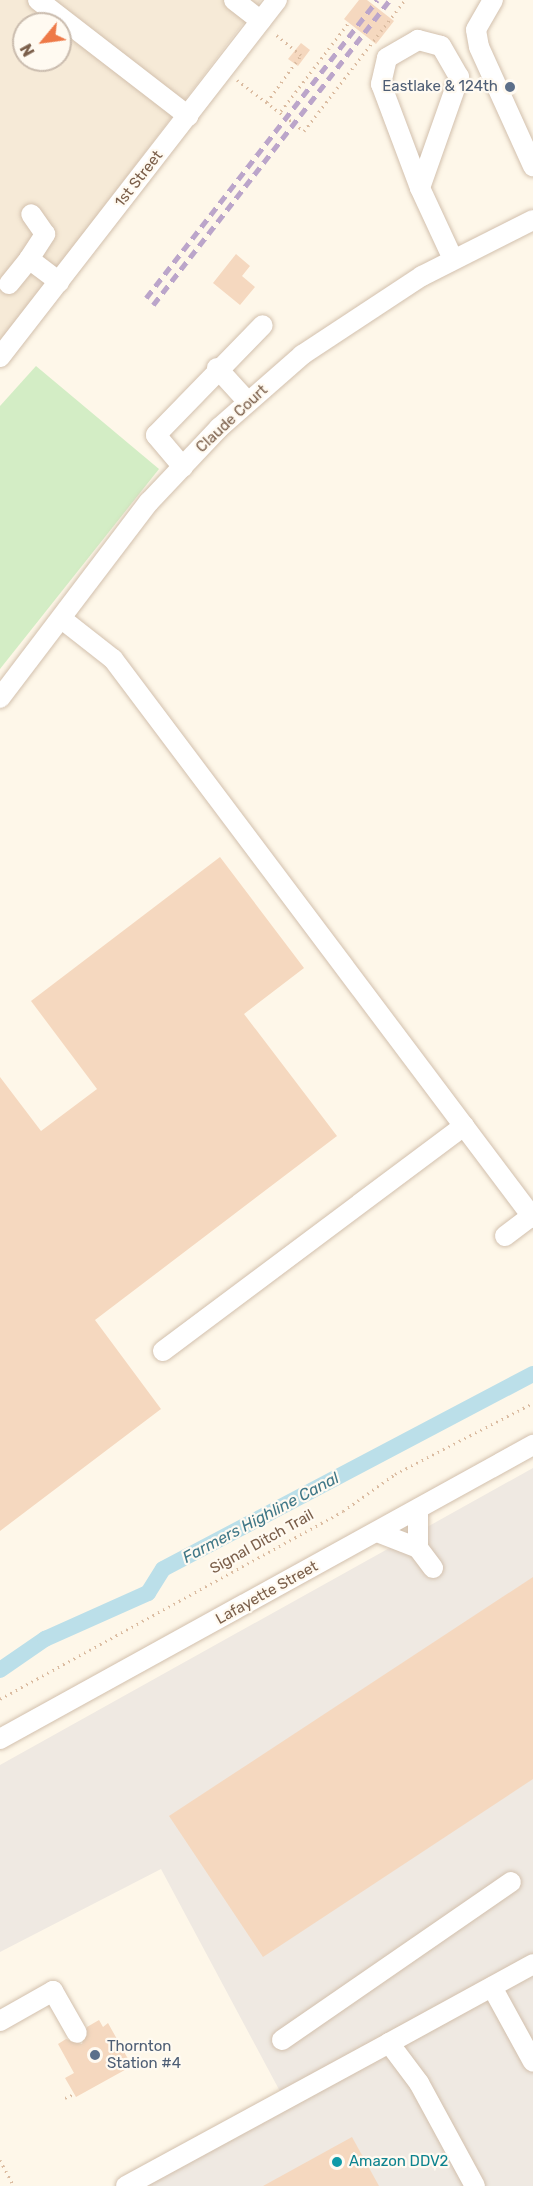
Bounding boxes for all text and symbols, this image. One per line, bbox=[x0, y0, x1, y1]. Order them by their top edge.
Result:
north arrow bbox=[12, 12, 72, 72]
text: N bbox=[16, 40, 39, 60]
place label: Eastlake & 124th bbox=[382, 78, 498, 96]
marker: Eastlake & 124th bbox=[503, 80, 517, 94]
street label: 1st Street bbox=[111, 147, 167, 211]
street label: Claude Court bbox=[193, 381, 271, 457]
water label: Farmers Highline Canal bbox=[180, 1469, 342, 1567]
street label: Signal Ditch Trail bbox=[207, 1506, 317, 1578]
street label: Lafayette Street bbox=[213, 1558, 321, 1628]
place label: Thornton Station #4 bbox=[107, 2037, 181, 2072]
marker: Thornton Station #4 bbox=[88, 2048, 102, 2062]
place label: Amazon DDV2 bbox=[349, 2153, 448, 2171]
marker: Amazon DDV2 bbox=[330, 2155, 344, 2169]

